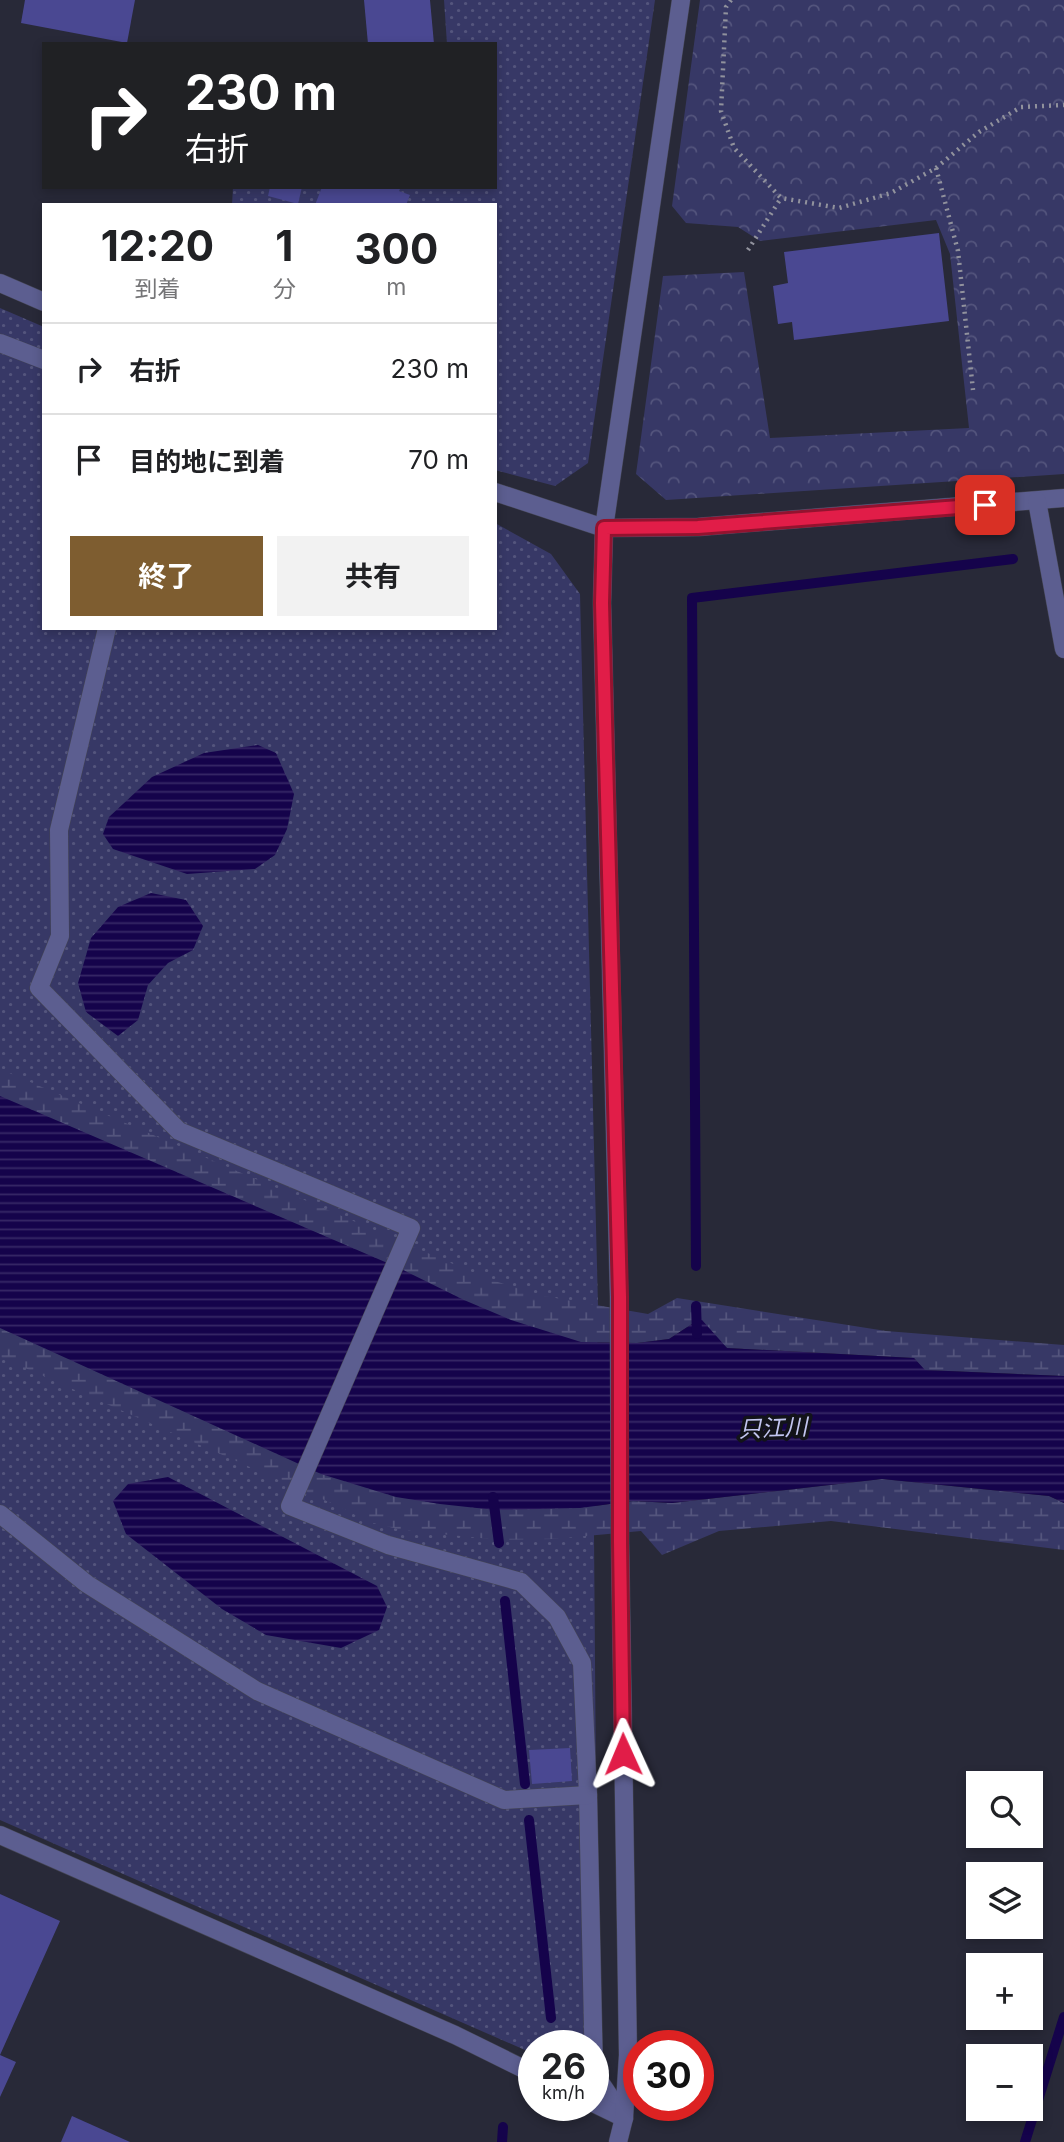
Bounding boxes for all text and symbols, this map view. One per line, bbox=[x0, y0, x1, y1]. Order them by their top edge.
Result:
text: 230 m bbox=[185, 63, 337, 122]
icon: right bbox=[70, 70, 161, 161]
text: 右折 bbox=[185, 129, 249, 168]
text: 12:20 bbox=[101, 220, 214, 271]
text: 1 bbox=[275, 220, 293, 271]
text: 300 bbox=[354, 223, 438, 274]
text: m bbox=[386, 273, 406, 301]
text: 到着 bbox=[134, 275, 180, 303]
text: 分 bbox=[273, 275, 296, 303]
icon: right bbox=[70, 350, 108, 388]
text: 230 m bbox=[391, 353, 469, 384]
text: 右折 bbox=[129, 355, 181, 386]
icon: arrive bbox=[70, 441, 108, 479]
text: 70 m bbox=[408, 444, 469, 475]
text: 目的地に到着 bbox=[129, 446, 285, 477]
pin bbox=[955, 475, 1015, 535]
icon: arrive bbox=[966, 486, 1004, 524]
button: 終了 bbox=[70, 536, 263, 616]
button: 共有 bbox=[277, 536, 469, 616]
water label: 只江川 bbox=[738, 1413, 811, 1443]
position arrow bbox=[586, 1717, 660, 1791]
map controls bbox=[966, 1771, 1043, 2121]
button: search bbox=[966, 1771, 1043, 1848]
button: layers bbox=[966, 1862, 1043, 1939]
button: + bbox=[966, 1953, 1043, 2030]
speed limit sign: 30 bbox=[623, 2030, 714, 2121]
button: − bbox=[966, 2044, 1043, 2121]
text: 26 bbox=[541, 2045, 586, 2087]
text: km/h bbox=[542, 2082, 585, 2103]

